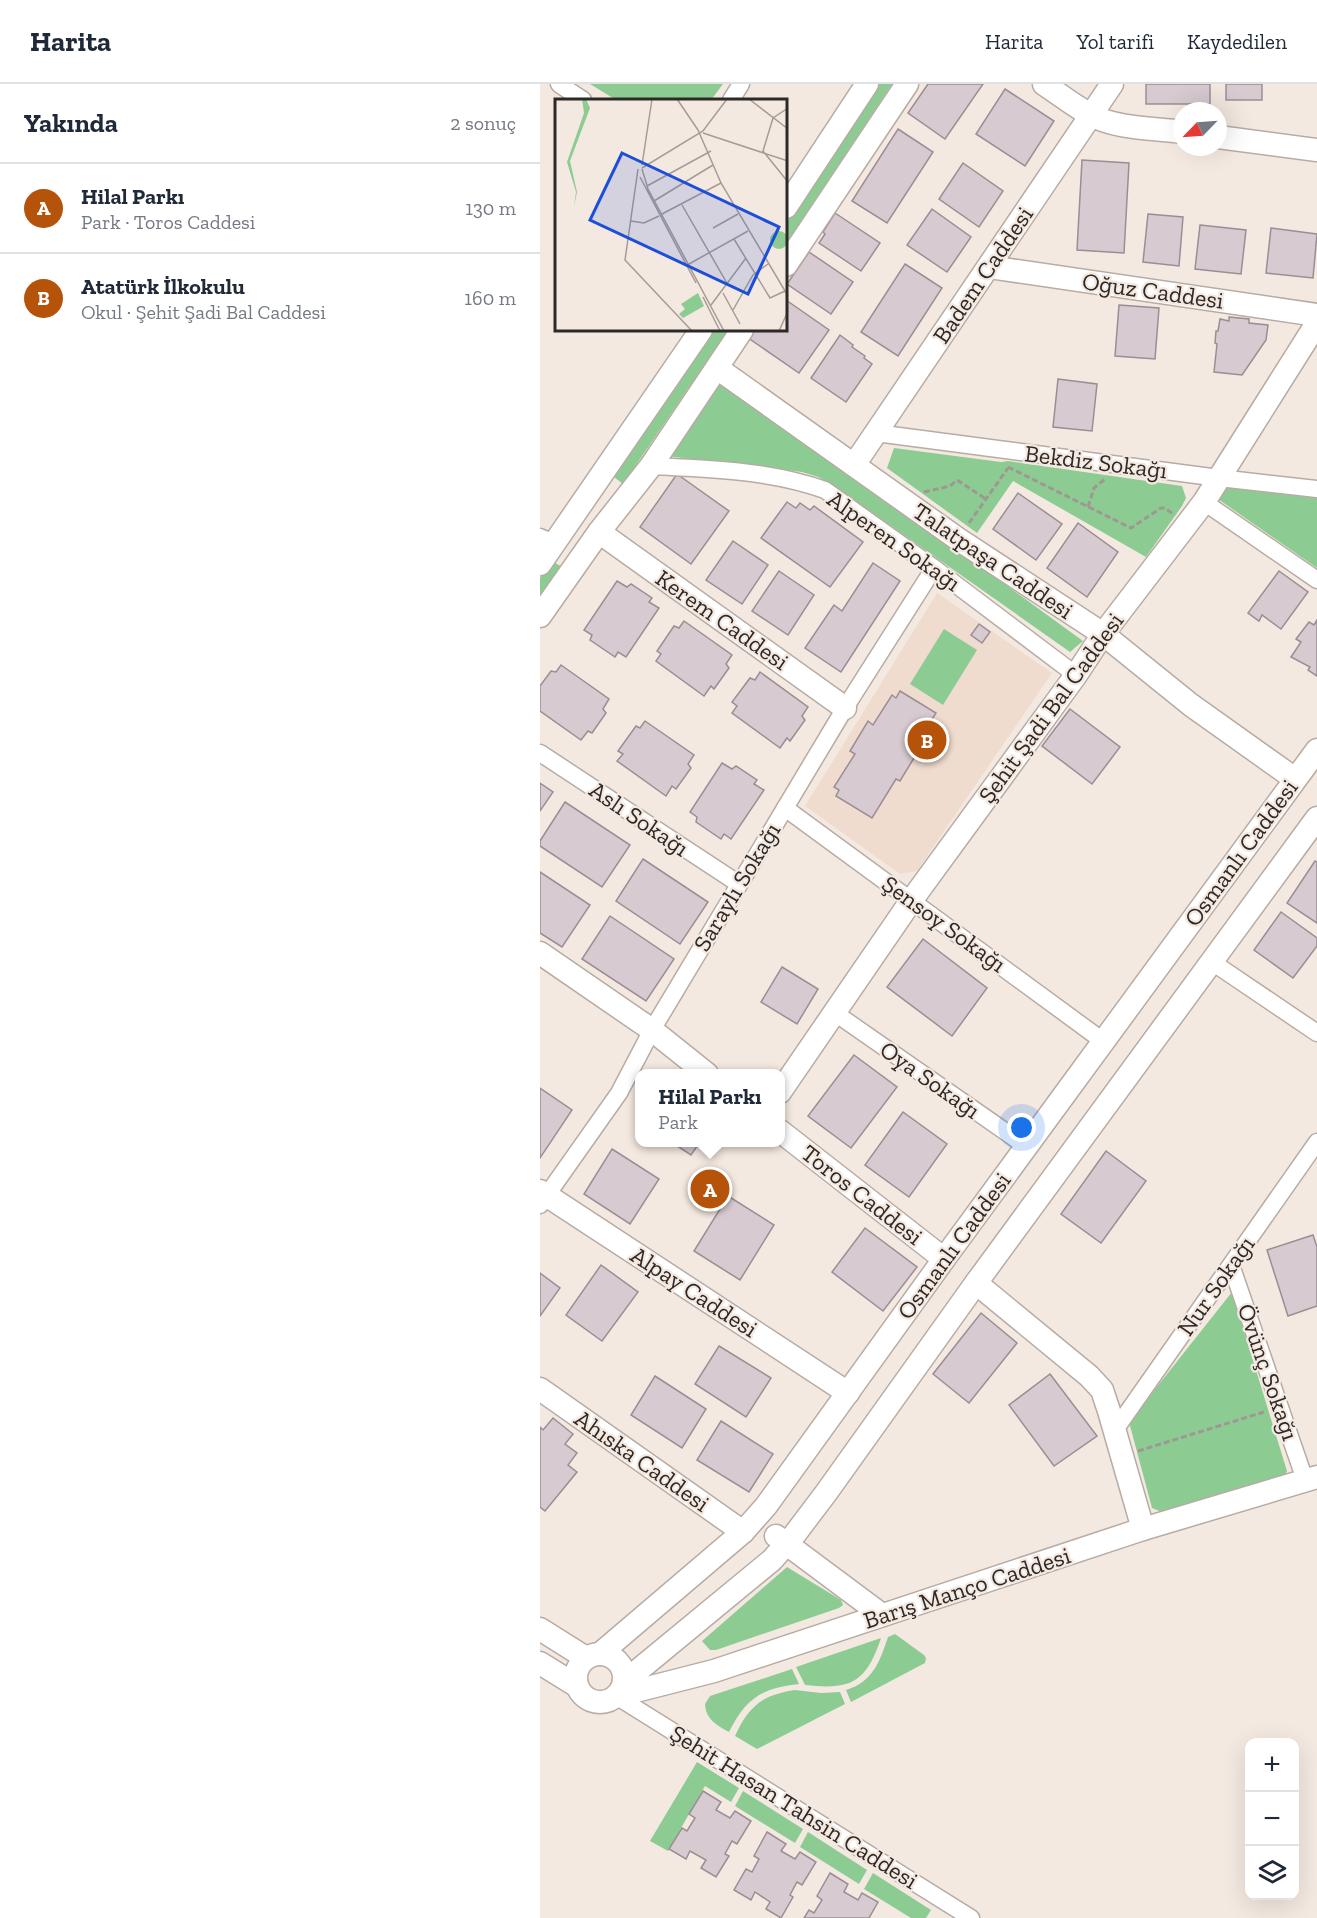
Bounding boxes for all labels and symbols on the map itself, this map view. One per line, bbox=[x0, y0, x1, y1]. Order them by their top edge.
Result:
inset map bbox=[555, 99, 788, 332]
north arrow bbox=[1173, 102, 1227, 156]
street label: Badem Caddesi bbox=[926, 201, 1039, 349]
street label: Oğuz Caddesi bbox=[1080, 266, 1226, 315]
street label: Bekdiz Sokağı bbox=[1023, 438, 1169, 485]
street label: Alperen Sokağı bbox=[822, 484, 967, 597]
street label: Talatpaşa Caddesi bbox=[908, 496, 1079, 625]
street label: Kerem Caddesi bbox=[650, 563, 795, 676]
street label: Şehit Şadi Bal Caddesi bbox=[972, 607, 1130, 809]
pin: B bbox=[908, 718, 946, 762]
street label: Osmanlı Caddesi bbox=[1178, 773, 1304, 932]
street label: Aslı Sokağı bbox=[584, 775, 695, 863]
street label: Saraylı Sokağı bbox=[687, 817, 787, 956]
street label: Şensoy Sokağı bbox=[877, 869, 1012, 979]
street label: Oya Sokağı bbox=[875, 1034, 986, 1125]
your location bbox=[1007, 1113, 1036, 1142]
street label: Toros Caddesi bbox=[796, 1138, 929, 1251]
pin: A bbox=[690, 1166, 730, 1212]
street label: Osmanlı Caddesi bbox=[891, 1166, 1017, 1325]
street label: Nur Sokağı bbox=[1171, 1230, 1261, 1341]
street label: Alpay Caddesi bbox=[625, 1240, 763, 1343]
street label: Övünç Sokağı bbox=[1232, 1300, 1305, 1444]
street label: Ahıska Caddesi bbox=[569, 1403, 715, 1518]
street label: Barış Manço Caddesi bbox=[860, 1540, 1074, 1635]
street label: Şehit Hasan Tahsin Caddesi bbox=[665, 1718, 924, 1895]

